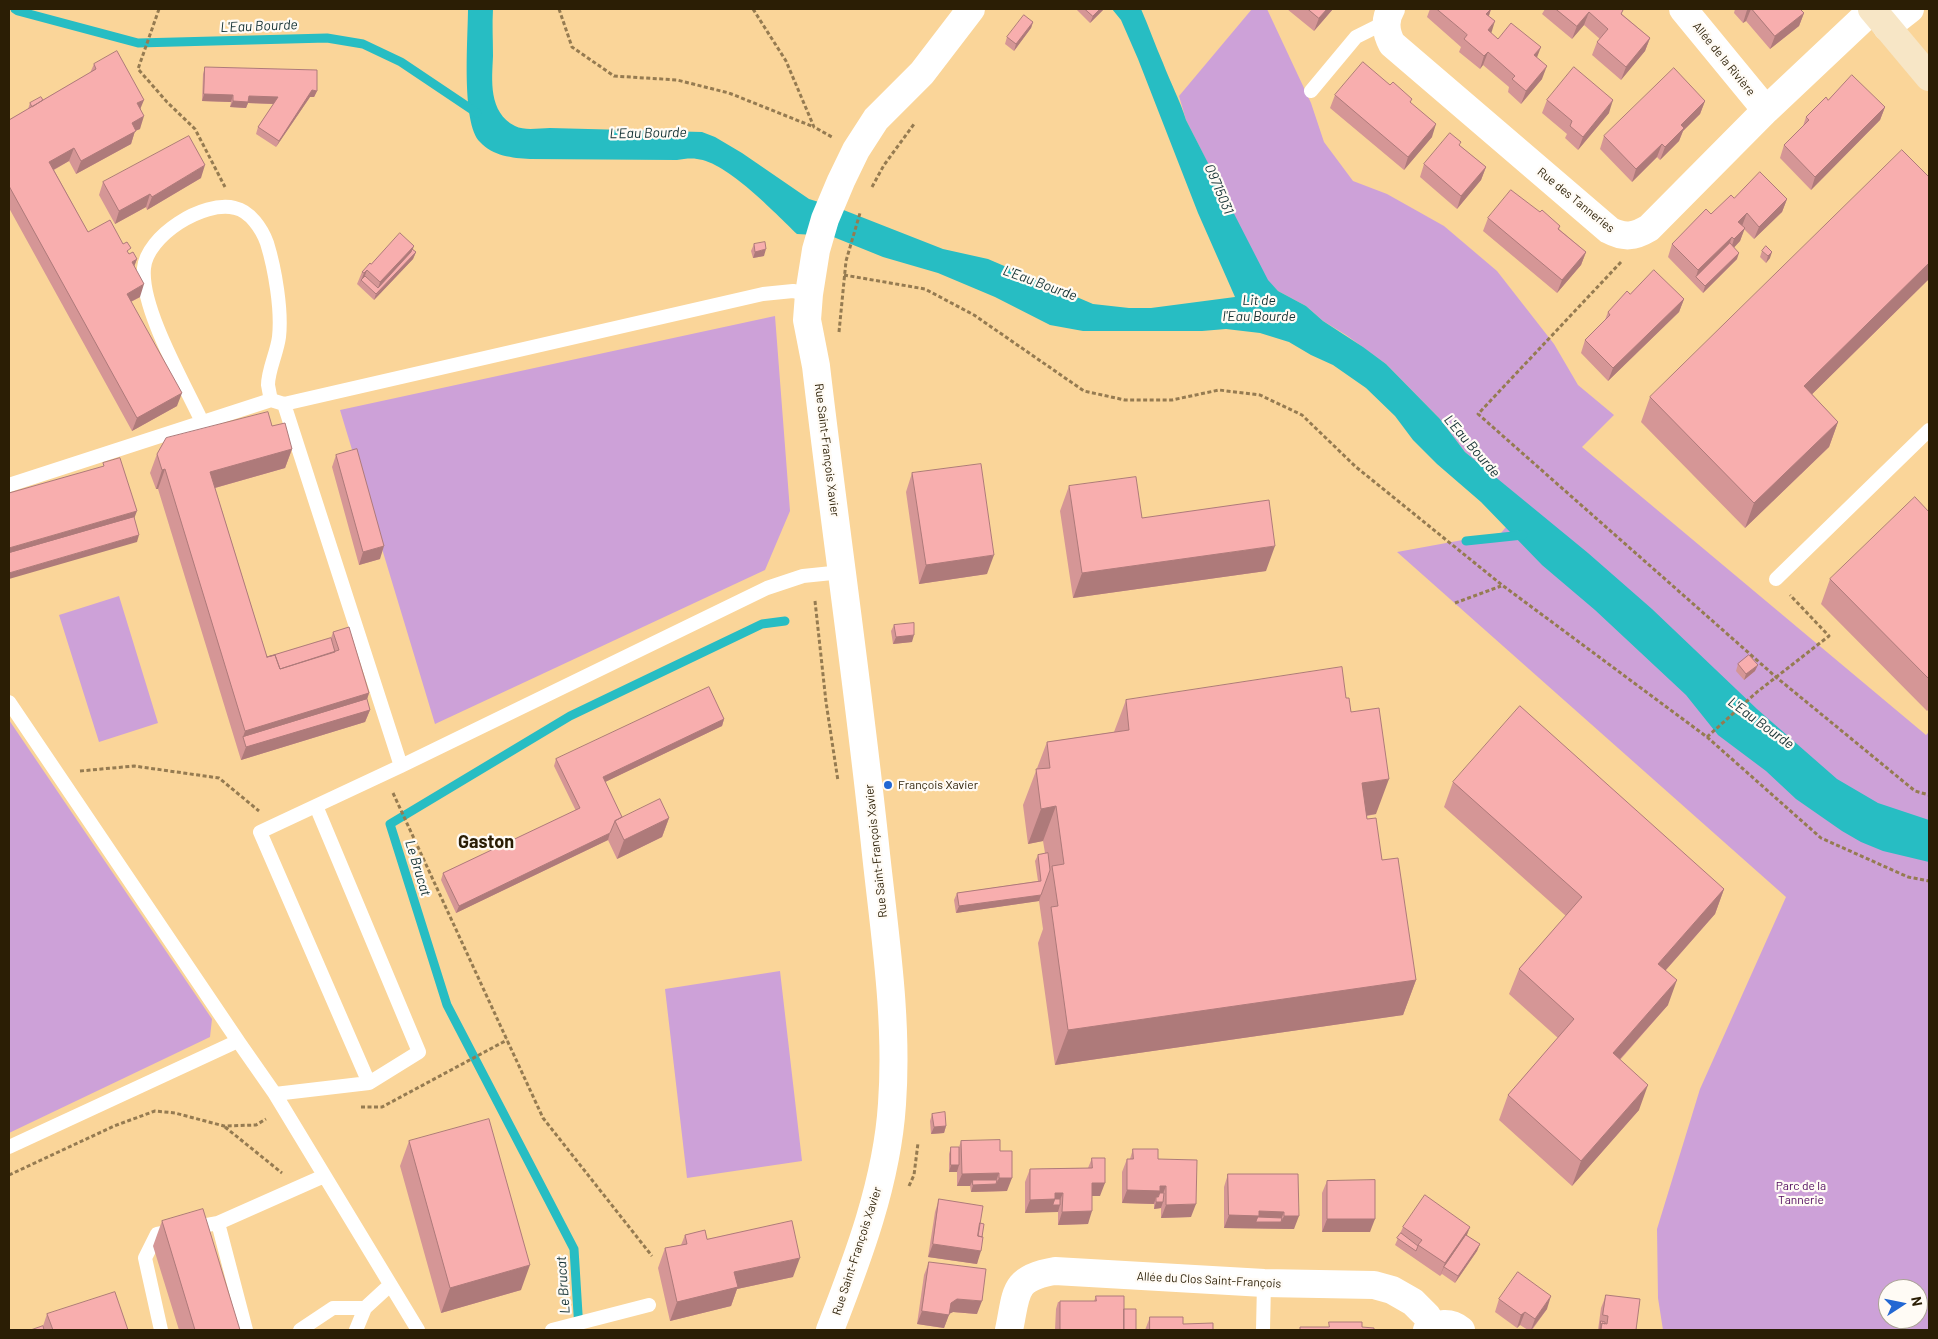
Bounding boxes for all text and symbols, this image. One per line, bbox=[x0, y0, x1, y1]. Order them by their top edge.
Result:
water label: L'Eau Bourde bbox=[220, 16, 298, 36]
street label: Allée de la Rivière bbox=[1690, 19, 1758, 99]
water label: L'Eau Bourde bbox=[609, 124, 687, 142]
water label: O9715031 bbox=[1201, 161, 1237, 217]
street label: Rue des Tanneries bbox=[1535, 164, 1617, 236]
water label: L'Eau Bourde bbox=[1001, 262, 1079, 304]
water label: Lit de l'Eau Bourde bbox=[1222, 292, 1296, 324]
street label: Rue Saint-François Xavier bbox=[812, 383, 842, 517]
water label: L'Eau Bourde bbox=[1440, 411, 1504, 481]
water label: L'Eau Bourde bbox=[1725, 693, 1797, 753]
place label: François Xavier bbox=[898, 778, 978, 792]
marker: François Xavier bbox=[882, 779, 894, 791]
street label: Rue Saint-François Xavier bbox=[862, 784, 890, 918]
district label: Gaston bbox=[458, 831, 514, 853]
water label: Le Brucat bbox=[402, 838, 434, 898]
park label: Parc de la Tannerie bbox=[1776, 1179, 1826, 1207]
street label: Rue Saint-François Xavier bbox=[829, 1185, 885, 1317]
water label: Le Brucat bbox=[553, 1256, 573, 1314]
street label: Allée du Clos Saint-François bbox=[1136, 1269, 1282, 1291]
north arrow bbox=[1878, 1279, 1928, 1329]
text: N bbox=[1908, 1295, 1926, 1307]

